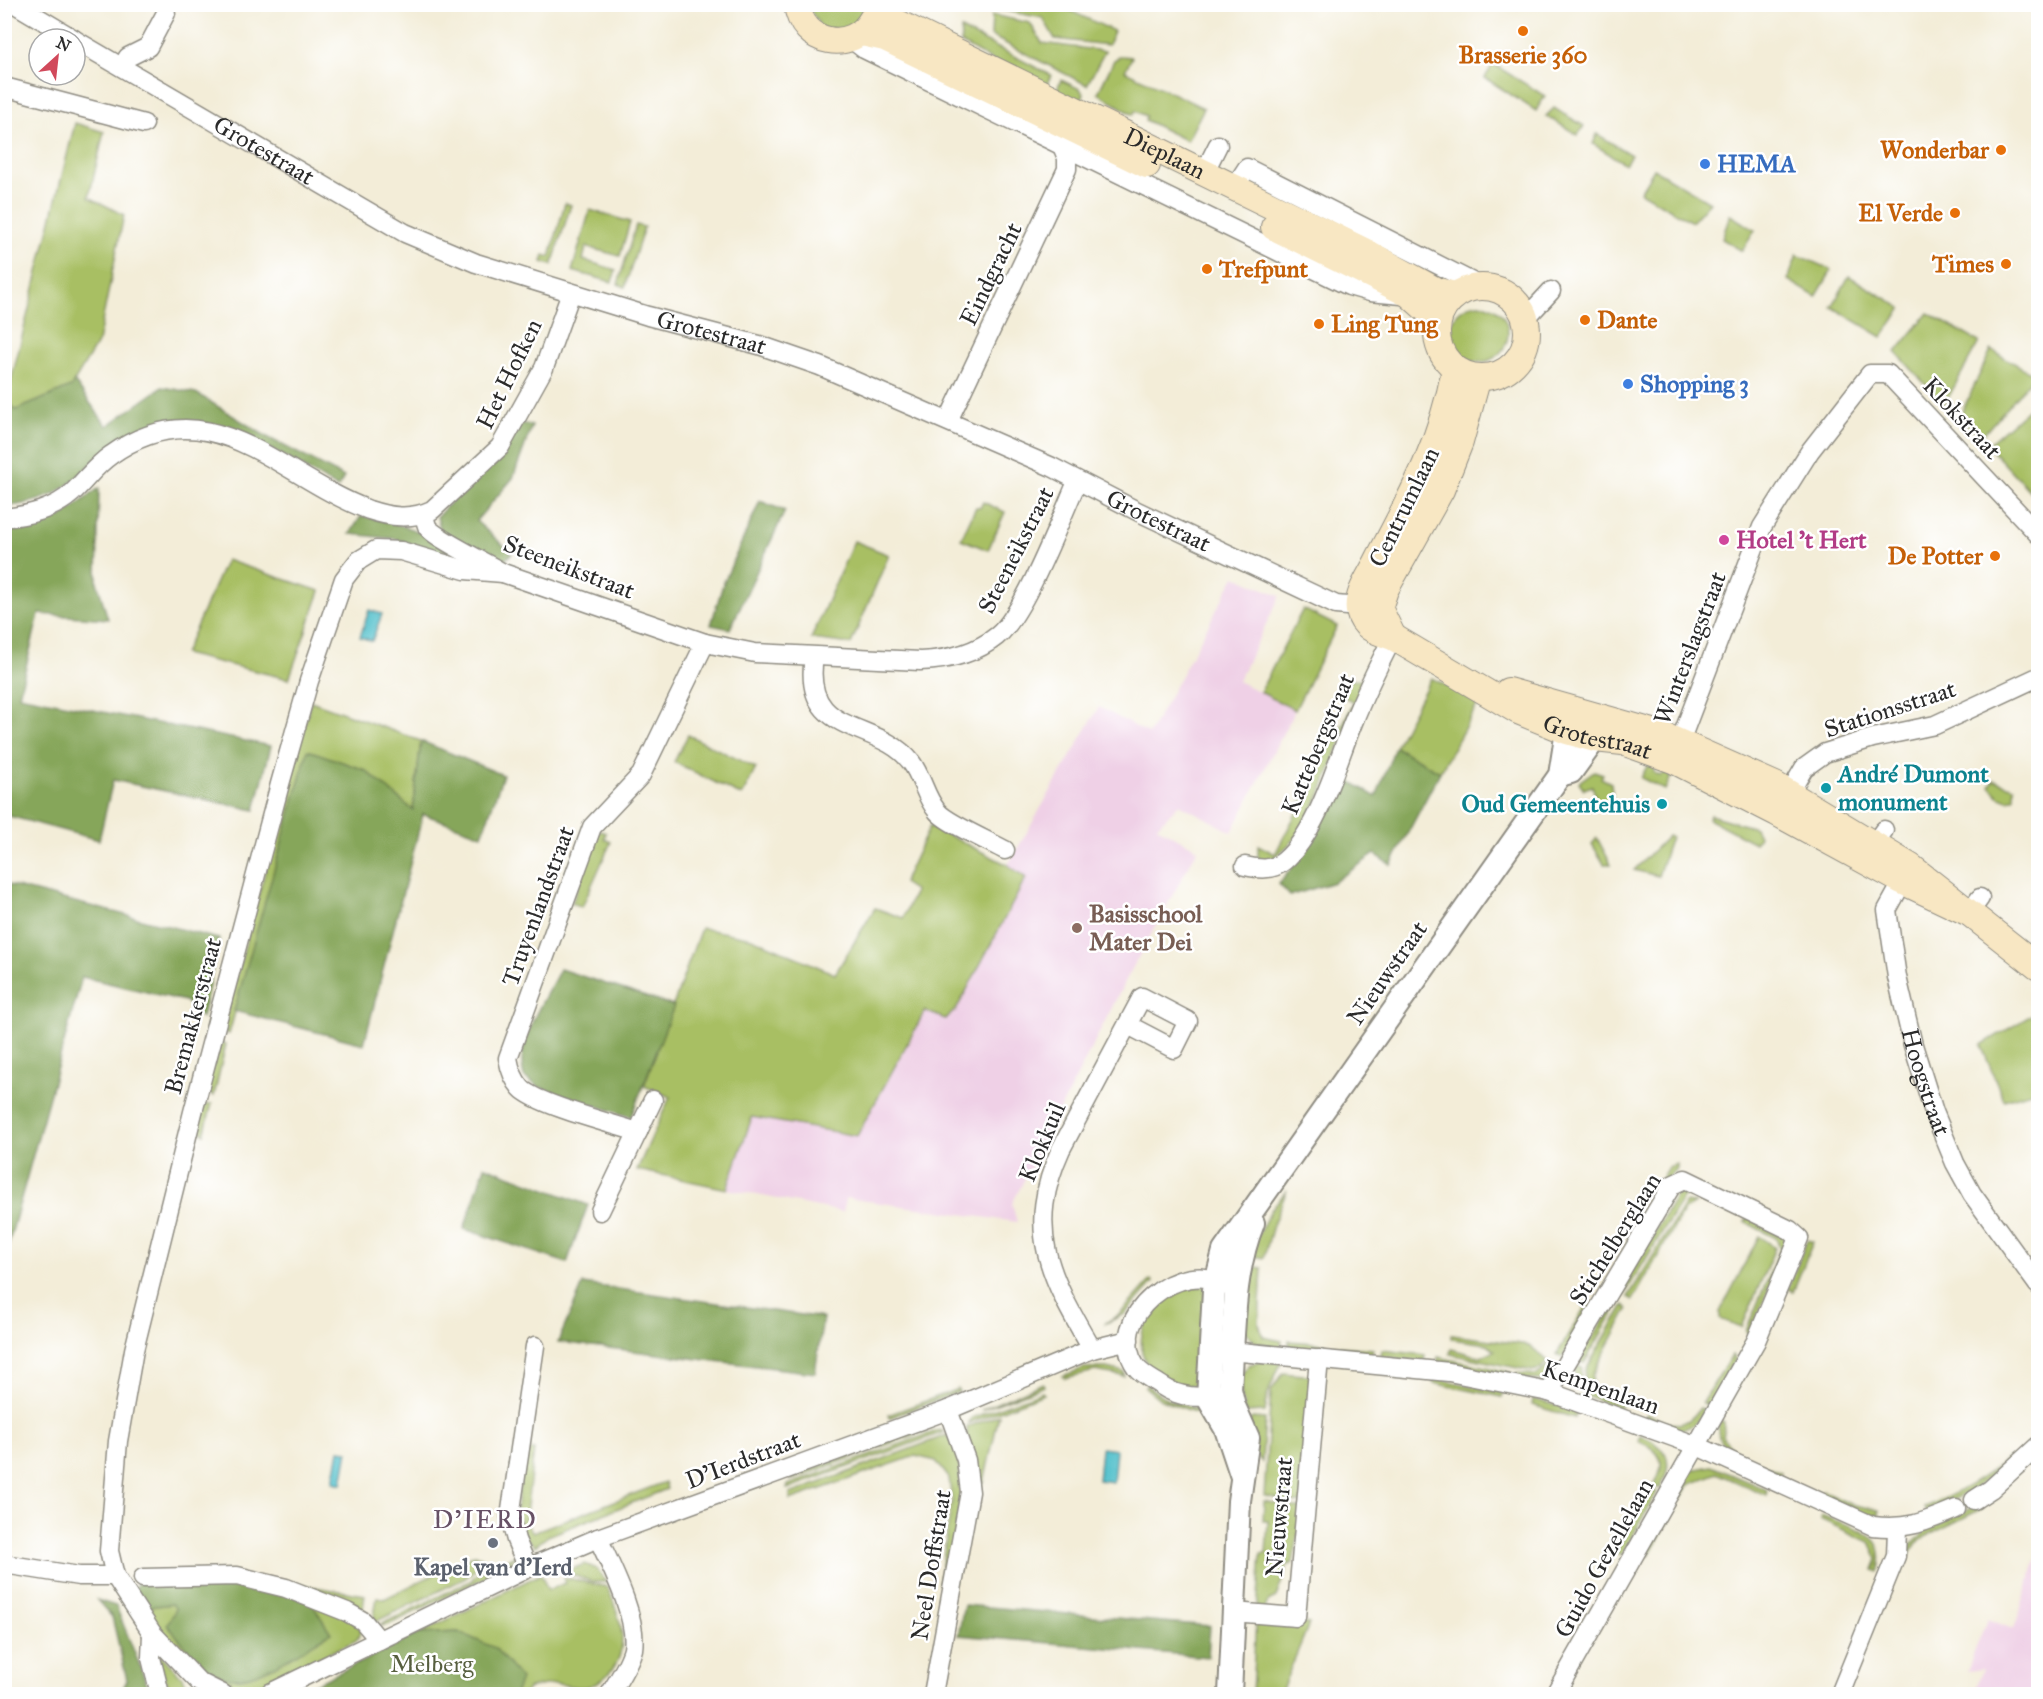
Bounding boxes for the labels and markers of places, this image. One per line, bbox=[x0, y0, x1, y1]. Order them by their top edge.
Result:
marker: Brasserie 360 bbox=[1516, 24, 1530, 38]
place label: Brasserie 360 bbox=[1459, 40, 1587, 70]
place label: Wonderbar bbox=[1880, 135, 1990, 165]
marker: Wonderbar bbox=[1994, 143, 2008, 157]
place label: HEMA bbox=[1717, 149, 1797, 179]
marker: HEMA bbox=[1698, 157, 1712, 171]
place label: El Verde bbox=[1858, 198, 1943, 228]
marker: El Verde bbox=[1948, 206, 1962, 220]
place label: Times bbox=[1931, 249, 1994, 279]
place label: Trefpunt bbox=[1218, 254, 1308, 284]
marker: Times bbox=[1999, 257, 2013, 271]
marker: Trefpunt bbox=[1200, 262, 1214, 276]
place label: Dante bbox=[1597, 305, 1657, 335]
place label: Ling Tung bbox=[1331, 309, 1439, 339]
marker: Dante bbox=[1578, 313, 1592, 327]
marker: Ling Tung bbox=[1312, 317, 1326, 331]
place label: Shopping 3 bbox=[1640, 369, 1749, 399]
marker: Shopping 3 bbox=[1621, 377, 1635, 391]
place label: Hotel 't Hert bbox=[1736, 525, 1867, 555]
marker: Hotel 't Hert bbox=[1717, 533, 1731, 547]
place label: De Potter bbox=[1887, 541, 1984, 571]
marker: De Potter bbox=[1988, 549, 2002, 563]
place label: André Dumont monument bbox=[1836, 759, 1989, 817]
marker: André Dumont monument bbox=[1819, 781, 1833, 795]
place label: Oud Gemeentehuis bbox=[1461, 789, 1650, 819]
marker: Oud Gemeentehuis bbox=[1655, 797, 1669, 811]
place label: Basisschool Mater Dei bbox=[1089, 899, 1203, 957]
marker: Basisschool Mater Dei bbox=[1070, 921, 1084, 935]
marker: Kapel van d'Ierd bbox=[486, 1536, 500, 1550]
place label: Kapel van d'Ierd bbox=[413, 1552, 574, 1582]

